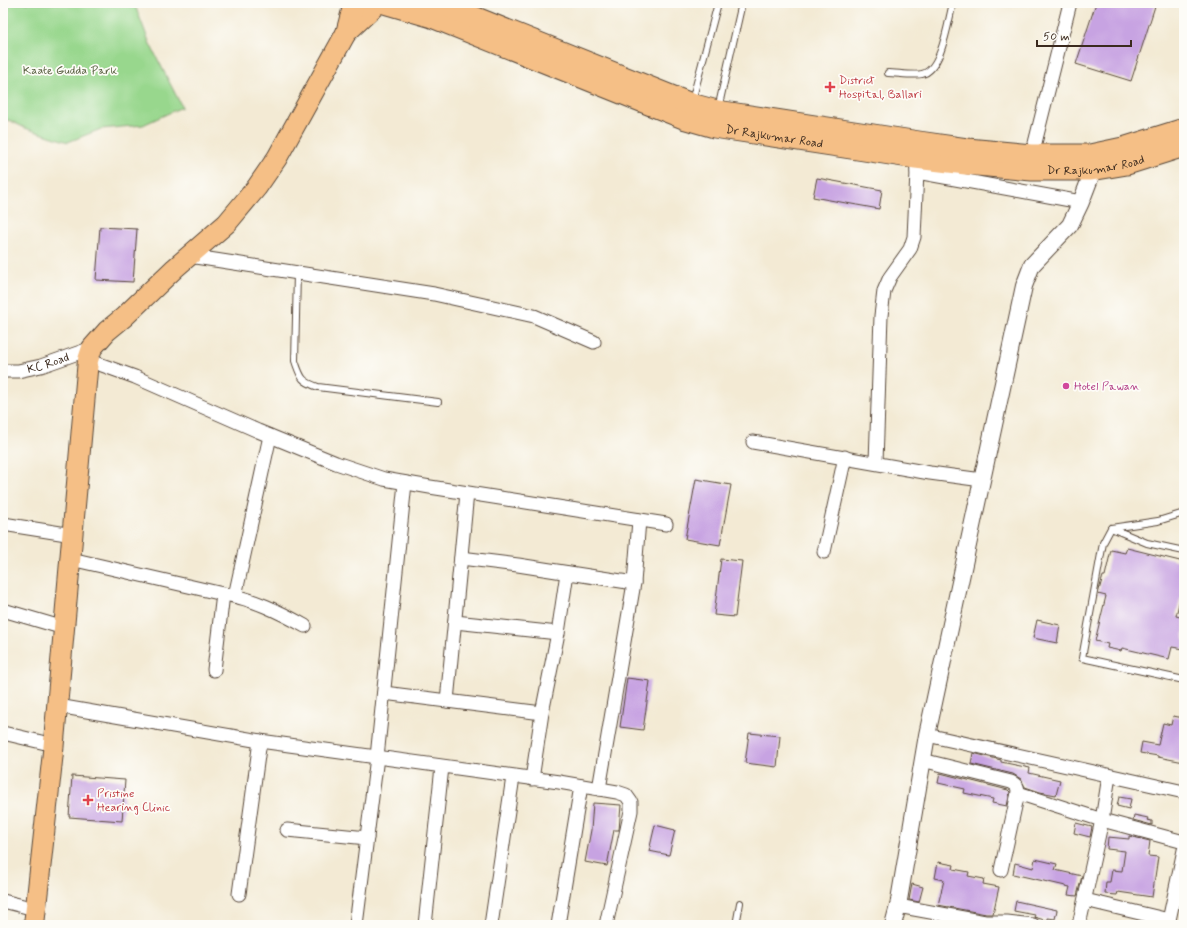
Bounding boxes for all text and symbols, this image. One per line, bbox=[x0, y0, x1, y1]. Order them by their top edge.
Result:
scale bar bbox=[1037, 22, 1131, 48]
text: 50 m bbox=[1043, 29, 1070, 45]
park label: Kaate Gudda Park bbox=[23, 63, 117, 79]
place label: District Hospital, Ballari bbox=[839, 73, 922, 103]
marker: District Hospital, Ballari bbox=[824, 81, 836, 93]
street label: Dr Rajkumar Road bbox=[724, 122, 824, 153]
street label: Dr Rajkumar Road bbox=[1047, 152, 1147, 179]
street label: KC Road bbox=[26, 350, 72, 378]
place label: Hotel Pawan bbox=[1074, 379, 1140, 395]
marker: Hotel Pawan bbox=[1061, 381, 1071, 391]
place label: Pristine Hearing Clinic bbox=[97, 786, 171, 816]
marker: Pristine Hearing Clinic bbox=[82, 794, 94, 806]

